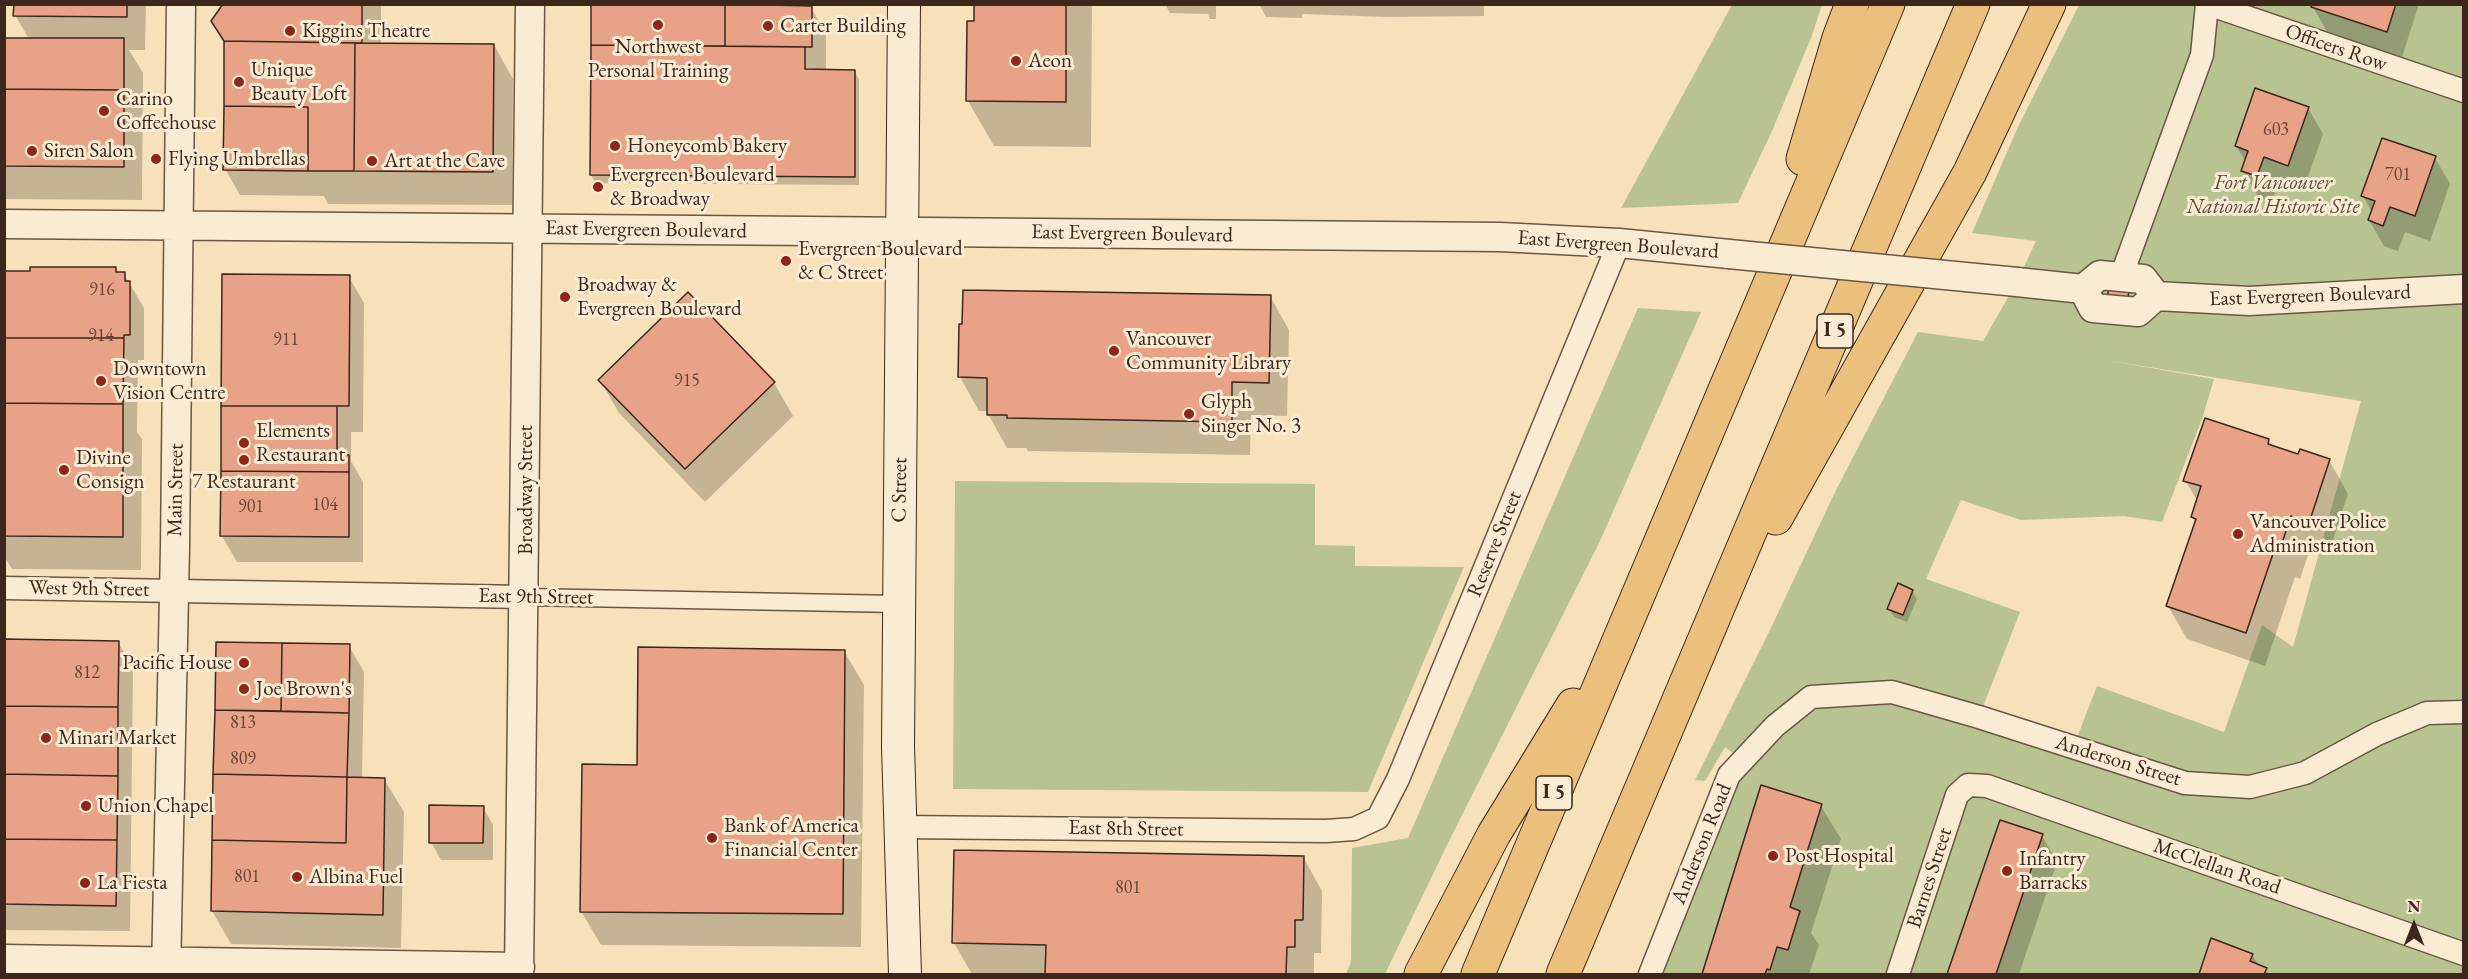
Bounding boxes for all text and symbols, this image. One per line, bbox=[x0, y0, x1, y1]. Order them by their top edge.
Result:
place label: Carter Building bbox=[780, 13, 906, 39]
place label: Kiggins Theatre bbox=[302, 18, 430, 44]
marker: Northwest Personal Training bbox=[651, 18, 665, 32]
marker: Carter Building bbox=[761, 19, 775, 33]
street label: Officers Row bbox=[2282, 19, 2390, 77]
marker: Kiggins Theatre bbox=[283, 24, 297, 38]
place label: Northwest Personal Training bbox=[588, 34, 728, 84]
place label: Aeon bbox=[1028, 48, 1072, 74]
marker: Aeon bbox=[1009, 54, 1023, 68]
place label: Unique Beauty Loft bbox=[251, 57, 347, 107]
marker: Unique Beauty Loft bbox=[232, 75, 246, 89]
place label: Carino Coffeehouse bbox=[116, 86, 216, 136]
marker: Carino Coffeehouse bbox=[97, 104, 111, 118]
house number: 603 bbox=[2263, 119, 2289, 141]
place label: Honeycomb Bakery bbox=[627, 133, 787, 159]
place label: Siren Salon bbox=[44, 138, 134, 164]
marker: Honeycomb Bakery bbox=[608, 139, 622, 153]
marker: Siren Salon bbox=[25, 144, 39, 158]
place label: Flying Umbrellas bbox=[168, 146, 306, 172]
place label: Art at the Cave bbox=[384, 148, 505, 174]
marker: Flying Umbrellas bbox=[149, 152, 163, 166]
marker: Art at the Cave bbox=[365, 154, 379, 168]
place label: Evergreen Boulevard & Broadway bbox=[610, 162, 775, 212]
house number: 701 bbox=[2385, 164, 2411, 186]
park label: Fort Vancouver National Historic Site bbox=[2186, 170, 2360, 220]
marker: Evergreen Boulevard & Broadway bbox=[591, 180, 605, 194]
street label: East Evergreen Boulevard bbox=[545, 216, 747, 244]
street label: East Evergreen Boulevard bbox=[1031, 220, 1233, 248]
street label: East Evergreen Boulevard bbox=[1516, 225, 1720, 265]
place label: Evergreen Boulevard & C Street bbox=[798, 236, 963, 286]
marker: Evergreen Boulevard & C Street bbox=[779, 254, 793, 268]
place label: Broadway & Evergreen Boulevard bbox=[577, 272, 742, 322]
house number: 916 bbox=[89, 279, 115, 301]
street label: East Evergreen Boulevard bbox=[2209, 280, 2411, 312]
marker: Broadway & Evergreen Boulevard bbox=[558, 290, 572, 304]
road number: I 5 bbox=[1817, 314, 1853, 348]
house number: 914 bbox=[88, 325, 114, 347]
place label: Vancouver Community Library bbox=[1126, 326, 1291, 376]
house number: 911 bbox=[273, 329, 299, 351]
marker: Vancouver Community Library bbox=[1107, 344, 1121, 358]
place label: Downtown Vision Centre bbox=[113, 356, 225, 406]
house number: 915 bbox=[674, 370, 700, 392]
marker: Downtown Vision Centre bbox=[94, 374, 108, 388]
place label: Glyph Singer No. 3 bbox=[1201, 389, 1301, 439]
marker: Glyph Singer No. 3 bbox=[1182, 407, 1196, 421]
place label: Elements Restaurant bbox=[256, 418, 345, 468]
street label: Broadway Street bbox=[513, 425, 539, 555]
marker: Elements Restaurant bbox=[237, 436, 251, 450]
street label: Main Street bbox=[163, 443, 189, 537]
place label: Divine Consign bbox=[76, 445, 145, 495]
marker: 7 Restaurant bbox=[237, 453, 251, 467]
street label: C Street bbox=[887, 457, 913, 523]
marker: Divine Consign bbox=[57, 463, 71, 477]
place label: 7 Restaurant bbox=[192, 469, 296, 495]
street label: Reserve Street bbox=[1462, 487, 1528, 601]
house number: 104 bbox=[312, 494, 338, 516]
house number: 901 bbox=[238, 496, 264, 518]
place label: Vancouver Police Administration bbox=[2250, 509, 2386, 559]
marker: Vancouver Police Administration bbox=[2231, 527, 2245, 541]
street label: West 9th Street bbox=[28, 575, 150, 603]
street label: East 9th Street bbox=[478, 583, 594, 611]
place label: Pacific House bbox=[122, 650, 232, 676]
marker: Pacific House bbox=[237, 656, 251, 670]
house number: 812 bbox=[74, 662, 100, 684]
place label: Joe Brown's bbox=[256, 676, 352, 702]
marker: Joe Brown's bbox=[237, 682, 251, 696]
house number: 813 bbox=[230, 712, 256, 734]
place label: Minari Market bbox=[58, 725, 176, 751]
street label: Anderson Street bbox=[2052, 730, 2184, 792]
marker: Minari Market bbox=[39, 731, 53, 745]
house number: 809 bbox=[230, 748, 256, 770]
road number: I 5 bbox=[1536, 776, 1572, 810]
street label: Anderson Road bbox=[1666, 780, 1738, 908]
place label: Union Chapel bbox=[98, 793, 214, 819]
marker: Union Chapel bbox=[79, 799, 93, 813]
place label: Bank of America Financial Center bbox=[724, 813, 859, 863]
street label: East 8th Street bbox=[1068, 815, 1184, 843]
street label: Barnes Street bbox=[1902, 825, 1958, 931]
marker: Bank of America Financial Center bbox=[705, 831, 719, 845]
street label: McClellan Road bbox=[2150, 833, 2284, 901]
place label: Post Hospital bbox=[1785, 843, 1894, 869]
place label: Infantry Barracks bbox=[2019, 846, 2087, 896]
marker: Post Hospital bbox=[1766, 849, 1780, 863]
place label: Albina Fuel bbox=[309, 864, 403, 890]
marker: Infantry Barracks bbox=[2000, 864, 2014, 878]
house number: 801 bbox=[234, 866, 260, 888]
place label: La Fiesta bbox=[97, 870, 168, 896]
marker: Albina Fuel bbox=[290, 870, 304, 884]
marker: La Fiesta bbox=[78, 876, 92, 890]
house number: 801 bbox=[1115, 877, 1141, 899]
north arrow bbox=[2384, 895, 2444, 955]
text: N bbox=[2408, 896, 2420, 917]

